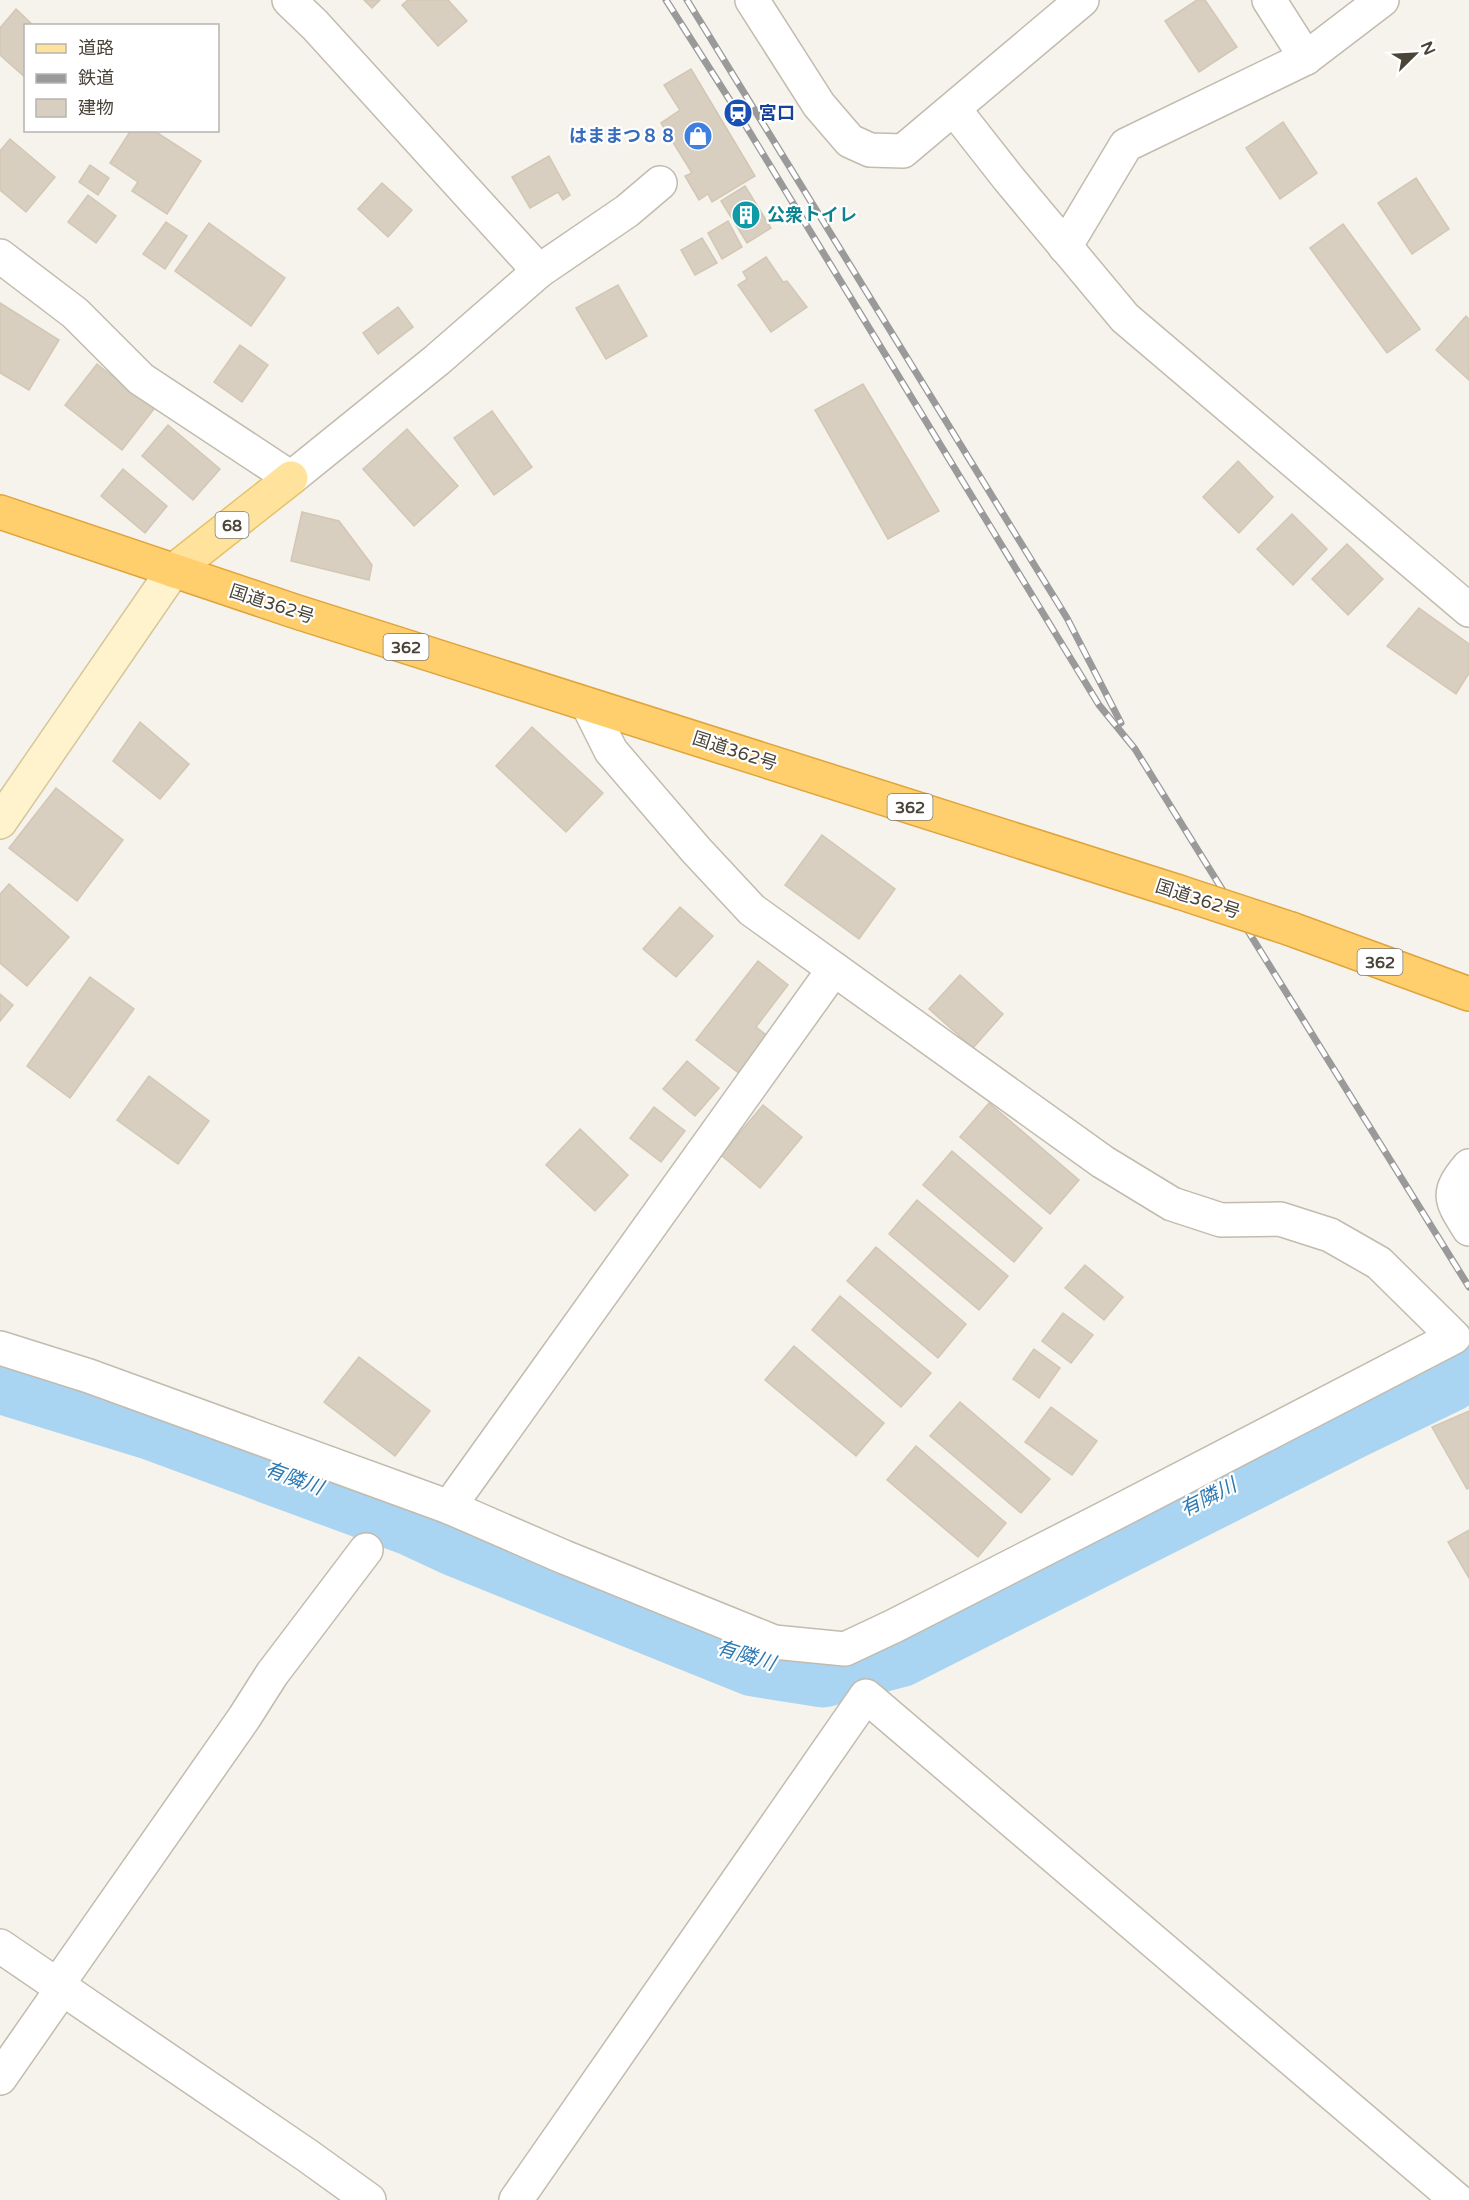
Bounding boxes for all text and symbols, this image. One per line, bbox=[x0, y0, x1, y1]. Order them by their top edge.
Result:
legend bbox=[24, 24, 219, 132]
north arrow bbox=[1385, 24, 1445, 84]
text: 道路 bbox=[78, 37, 114, 59]
text: N bbox=[1416, 38, 1440, 58]
text: 鉄道 bbox=[78, 67, 114, 89]
text: 建物 bbox=[78, 97, 114, 119]
station icon: 宮口 bbox=[722, 97, 754, 129]
place label: 宮口 bbox=[759, 102, 795, 124]
shop icon: はままつ８８ bbox=[682, 120, 714, 152]
place label: はままつ８８ bbox=[569, 125, 677, 147]
building icon: 公衆トイレ bbox=[730, 199, 762, 231]
place label: 公衆トイレ bbox=[767, 204, 857, 226]
road number: 68 bbox=[216, 512, 248, 538]
street label: 国道362号 bbox=[227, 580, 317, 628]
road number: 362 bbox=[384, 634, 428, 660]
street label: 国道362号 bbox=[690, 727, 780, 775]
road number: 362 bbox=[888, 794, 932, 820]
street label: 国道362号 bbox=[1153, 875, 1243, 923]
road number: 362 bbox=[1358, 949, 1402, 975]
water label: 有隣川 bbox=[261, 1457, 328, 1501]
water label: 有隣川 bbox=[1176, 1473, 1242, 1522]
water label: 有隣川 bbox=[714, 1636, 780, 1677]

